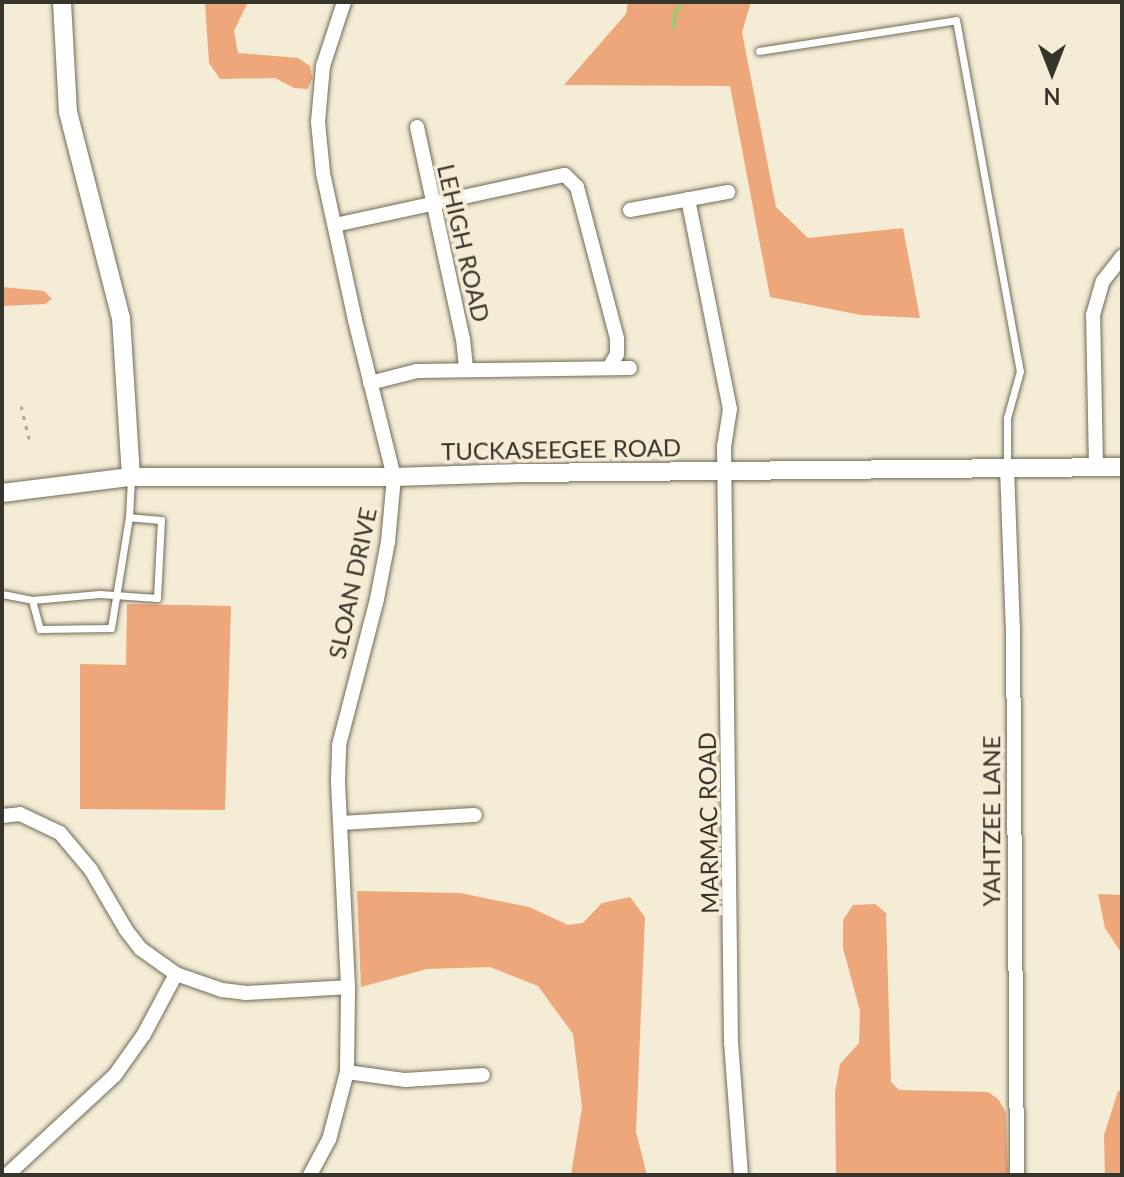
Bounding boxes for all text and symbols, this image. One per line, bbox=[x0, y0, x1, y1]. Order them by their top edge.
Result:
north arrow bbox=[1012, 32, 1092, 112]
text: N bbox=[1044, 83, 1060, 110]
street label: LEHIGH ROAD bbox=[432, 161, 496, 325]
street label: TUCKASEEGEE ROAD bbox=[441, 433, 681, 465]
street label: SLOAN DRIVE bbox=[322, 505, 382, 661]
street label: MARMAC ROAD bbox=[692, 732, 724, 914]
street label: YAHTZEE LANE bbox=[977, 735, 1005, 907]

